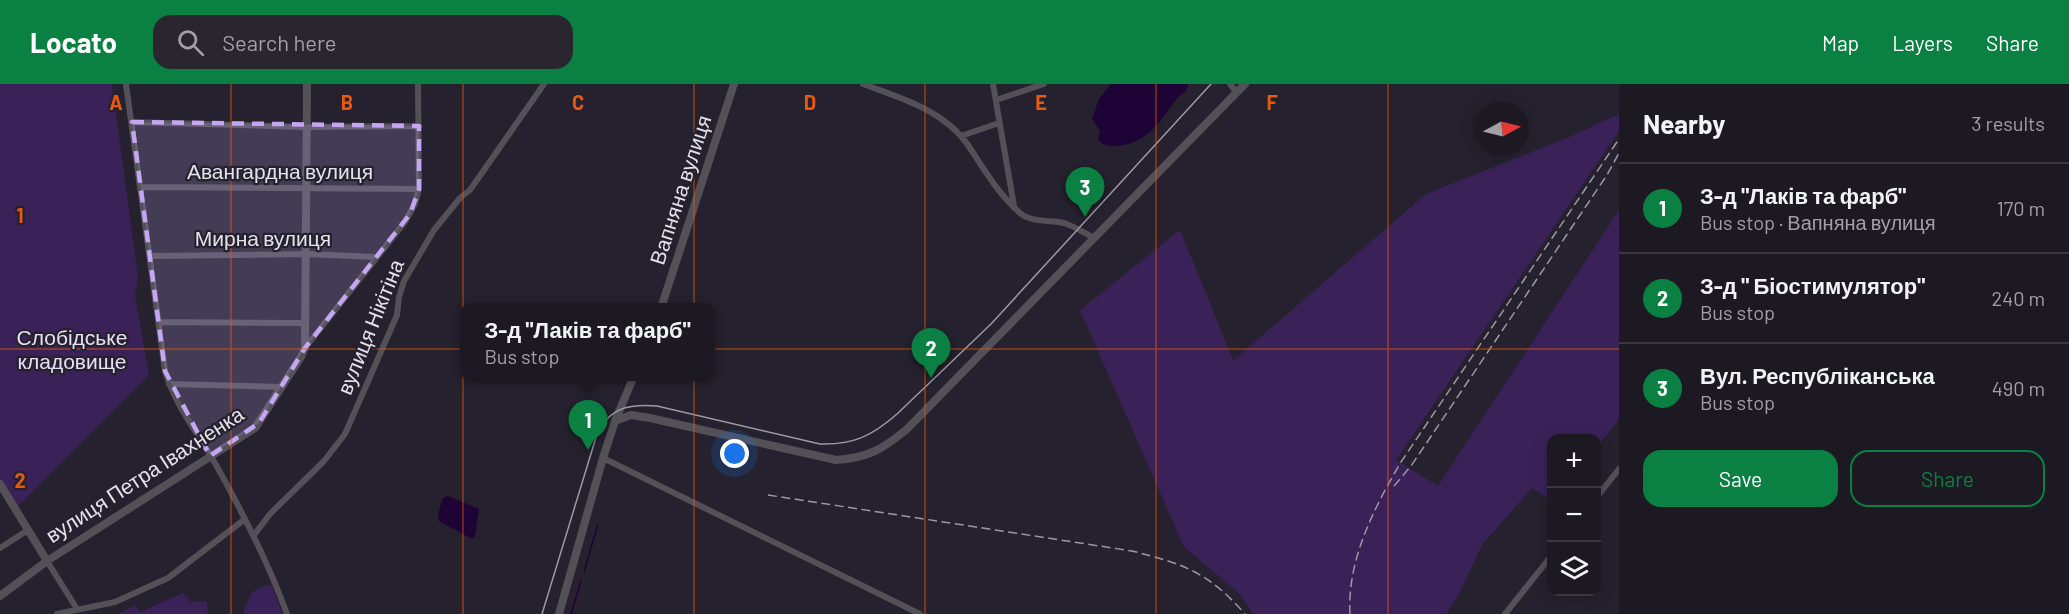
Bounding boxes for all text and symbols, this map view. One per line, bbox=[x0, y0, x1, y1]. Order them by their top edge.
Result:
search box bbox=[153, 15, 573, 69]
text: Locato bbox=[30, 25, 117, 59]
icon: search bbox=[174, 26, 207, 59]
text: Search here bbox=[222, 29, 337, 55]
text: Map bbox=[1822, 30, 1859, 55]
text: Layers bbox=[1892, 30, 1953, 55]
text: Share bbox=[1986, 30, 2039, 55]
text: A bbox=[109, 90, 123, 114]
text: B bbox=[341, 90, 353, 114]
text: C bbox=[572, 90, 584, 114]
text: D bbox=[804, 90, 816, 114]
text: E bbox=[1035, 90, 1047, 114]
text: F bbox=[1266, 90, 1278, 114]
north arrow bbox=[1475, 102, 1529, 156]
text: Nearby bbox=[1643, 108, 1725, 139]
text: 3 results bbox=[1971, 111, 2045, 135]
street label: Вапняна вулиця bbox=[644, 112, 716, 267]
street label: Авангардна вулиця bbox=[187, 158, 373, 183]
pin: 3 bbox=[1066, 168, 1104, 217]
text: З-д "Лаків та фарб" bbox=[1700, 182, 1906, 208]
text: 1 bbox=[1659, 196, 1666, 220]
text: 170 m bbox=[1997, 196, 2045, 220]
text: 1 bbox=[16, 203, 24, 227]
text: Bus stop · Вапняна вулиця bbox=[1700, 210, 1936, 234]
street label: Мирна вулиця bbox=[195, 225, 331, 250]
street label: вулиця Нікітіна bbox=[331, 255, 408, 398]
text: З-д " Біостимулятор" bbox=[1700, 272, 1925, 298]
text: 2 bbox=[1657, 286, 1668, 310]
text: 240 m bbox=[1991, 286, 2045, 310]
text: Bus stop bbox=[1700, 300, 1775, 324]
popup bbox=[460, 303, 715, 381]
text: З-д "Лаків та фарб" bbox=[484, 316, 691, 342]
park label: Слобідське кладовище bbox=[17, 324, 127, 373]
pin: 2 bbox=[912, 328, 950, 378]
text: Bus stop bbox=[484, 344, 560, 368]
text: Вул. Республіканська bbox=[1700, 362, 1935, 388]
text: 3 bbox=[1657, 376, 1668, 400]
text: 490 m bbox=[1992, 376, 2045, 400]
text: Bus stop bbox=[1700, 390, 1775, 414]
street label: вулиця Петра Івахненка bbox=[41, 400, 248, 547]
pin: 1 bbox=[568, 400, 608, 450]
map controls bbox=[1547, 434, 1601, 596]
button: + bbox=[1547, 434, 1601, 488]
your location bbox=[720, 439, 749, 468]
button: Save bbox=[1643, 450, 1838, 507]
button: Share bbox=[1850, 450, 2045, 507]
text: 2 bbox=[14, 468, 26, 492]
button: − bbox=[1547, 488, 1601, 542]
button: layers bbox=[1547, 542, 1601, 596]

